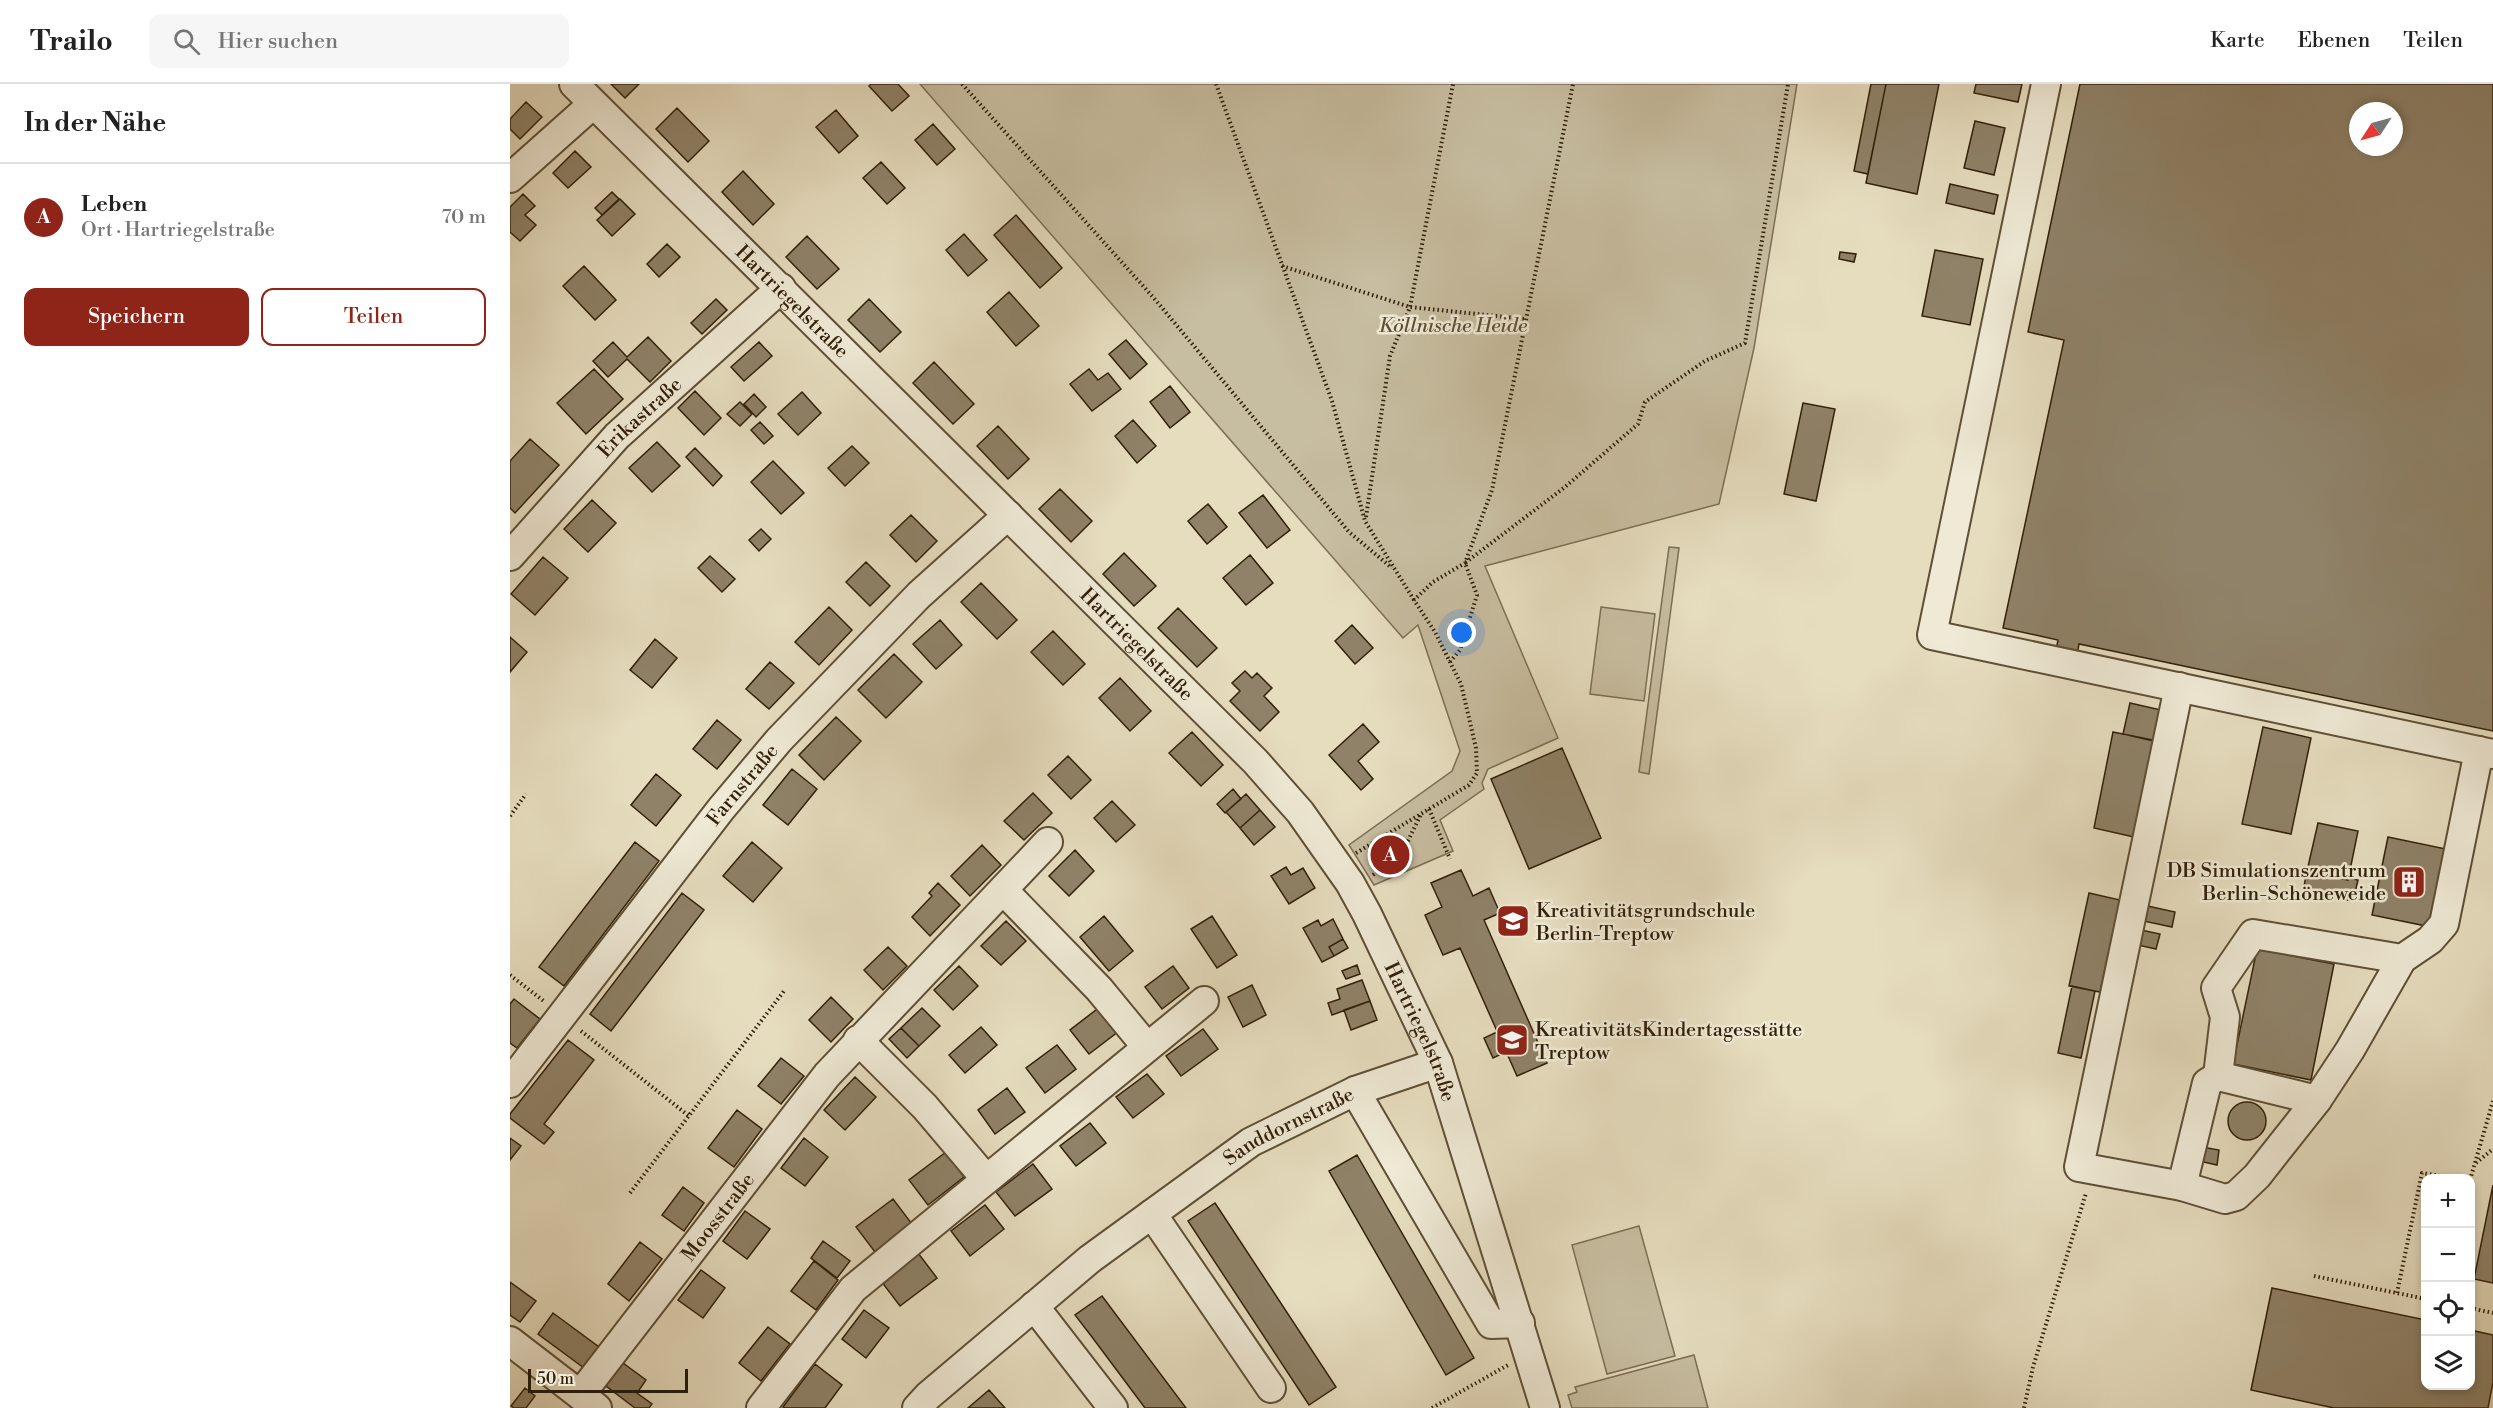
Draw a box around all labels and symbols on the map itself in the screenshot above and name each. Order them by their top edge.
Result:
north arrow [2349,102,2403,156]
street label: Hartriegelstraße [729,240,854,364]
park label: Köllnische Heide [1379,314,1528,339]
street label: Erikastraße [593,372,688,463]
street label: Hartriegelstraße [1074,583,1198,707]
your location [1447,618,1476,647]
street label: Farnstraße [702,739,784,831]
pin: A [1370,832,1410,878]
place label: DB Simulationszentrum Berlin-Schöneweide [2167,859,2386,907]
building icon: DB Simulationszentrum Berlin-Schöneweide [2391,864,2427,900]
place label: Kreativitätsgrundschule Berlin-Treptow [1535,899,1755,947]
school or university icon: Kreativitätsgrundschule Berlin-Treptow [1495,903,1531,939]
street label: Hartriegelstraße [1378,958,1460,1105]
place label: KreativitätsKindertagesstätte Treptow [1535,1018,1802,1066]
school or university icon: KreativitätsKindertagesstätte Treptow [1494,1022,1530,1058]
street label: Sanddornstraße [1219,1082,1358,1172]
street label: Moosstraße [677,1169,761,1267]
scale bar [528,1366,688,1394]

